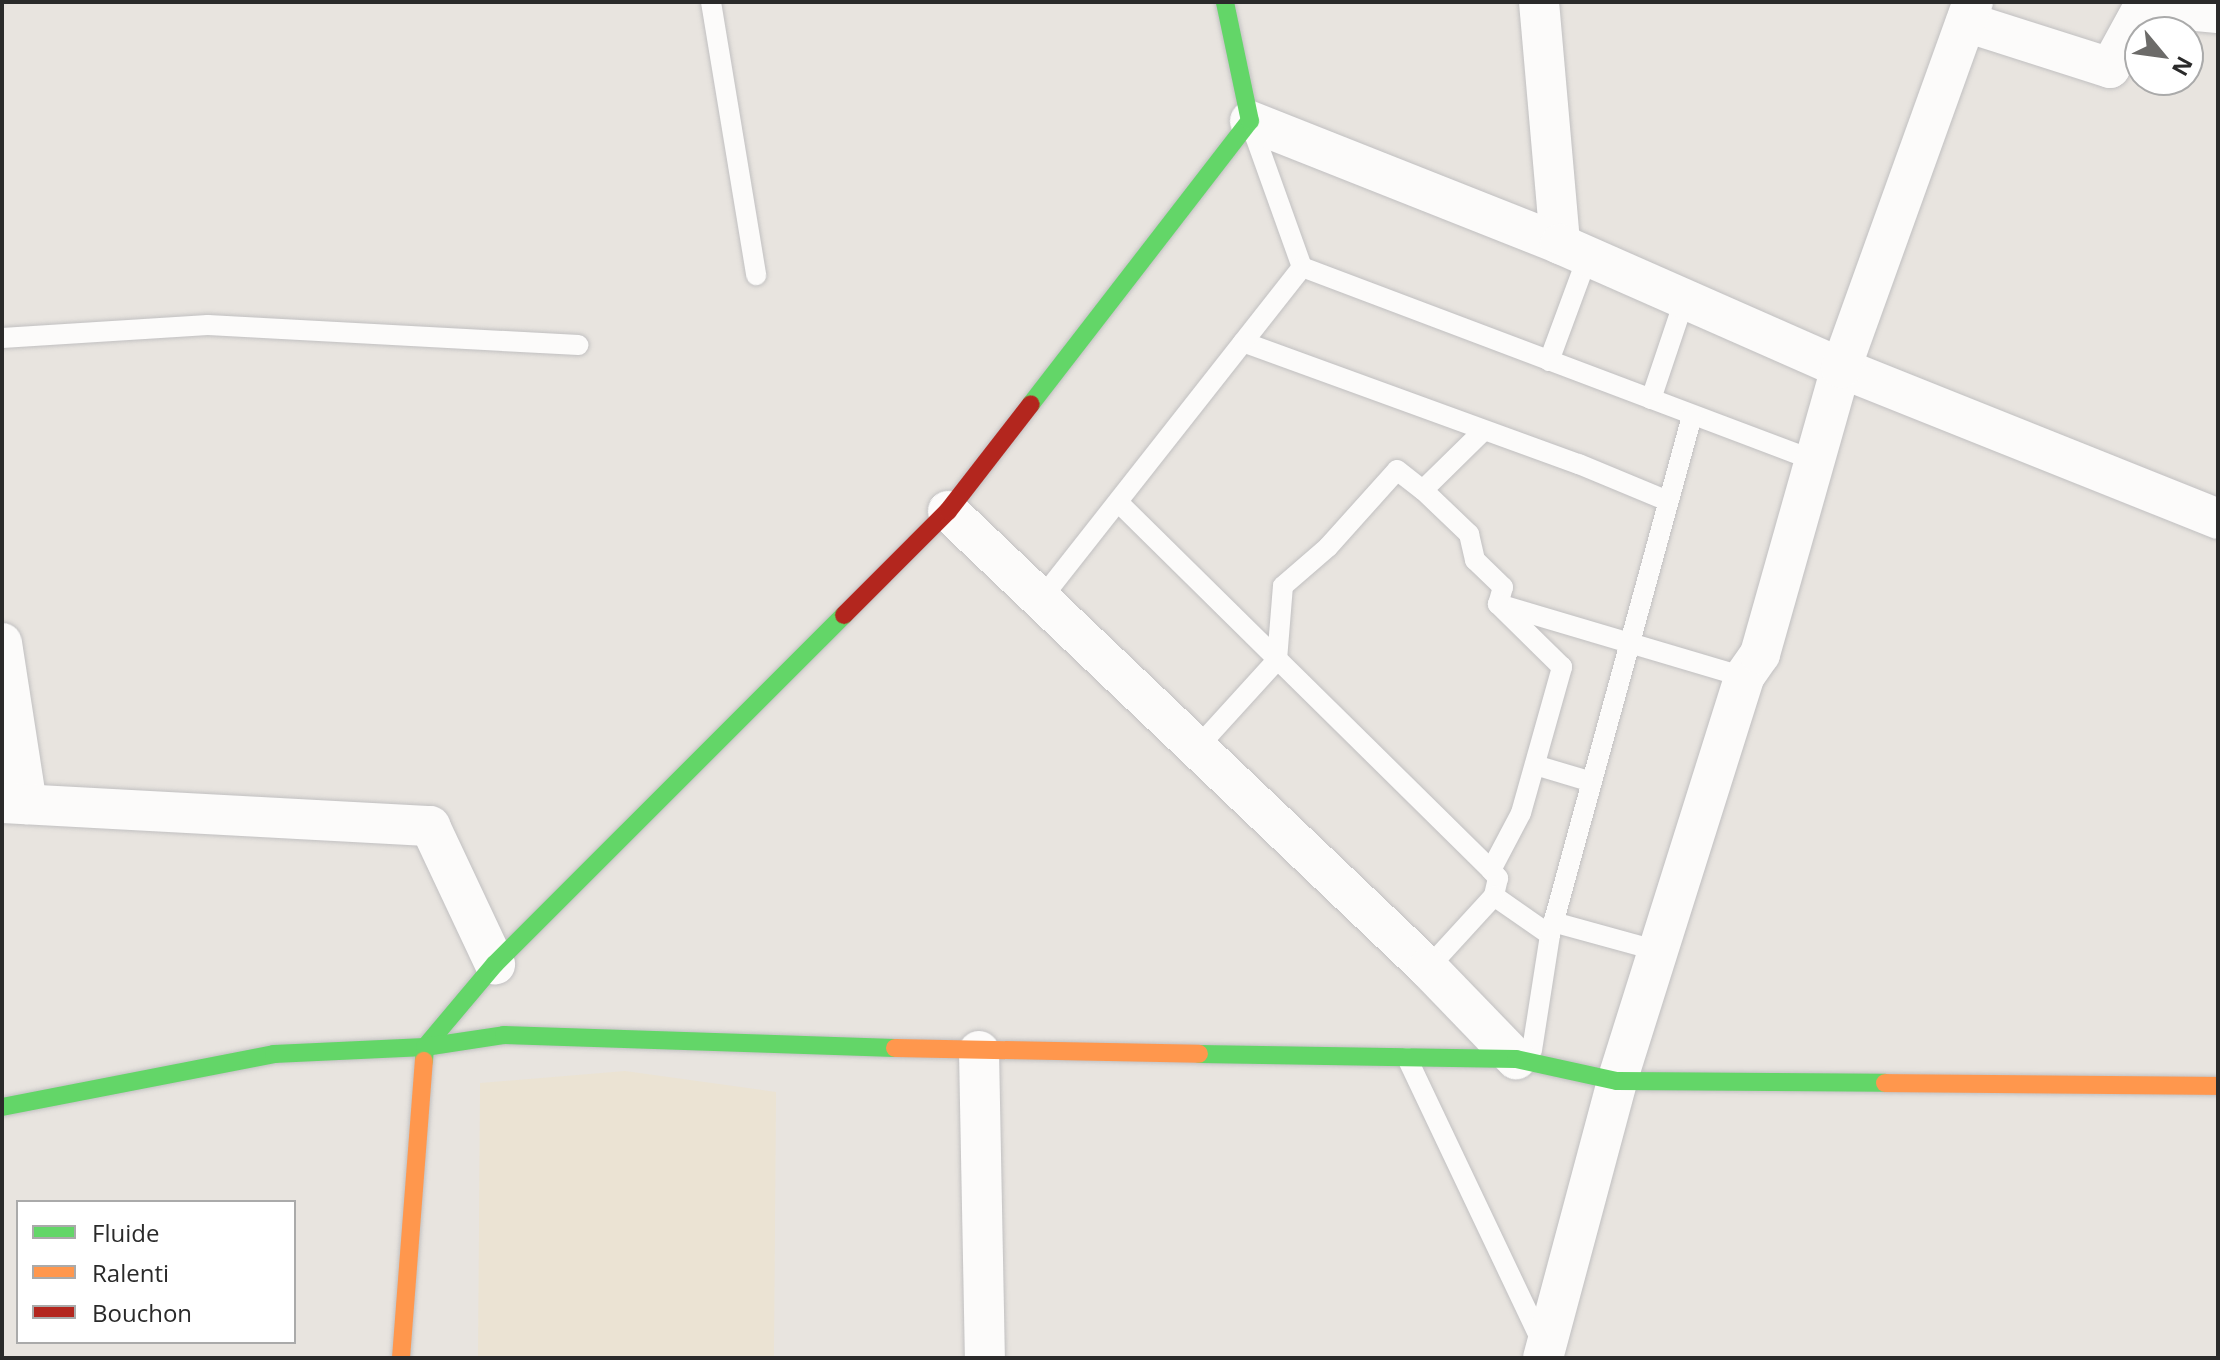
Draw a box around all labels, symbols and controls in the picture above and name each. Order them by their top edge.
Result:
north arrow [2124,16,2204,96]
text: N [2166,52,2201,82]
legend [16,1200,296,1344]
text: Fluide [92,1216,159,1249]
text: Ralenti [92,1256,169,1289]
text: Bouchon [92,1296,192,1329]

